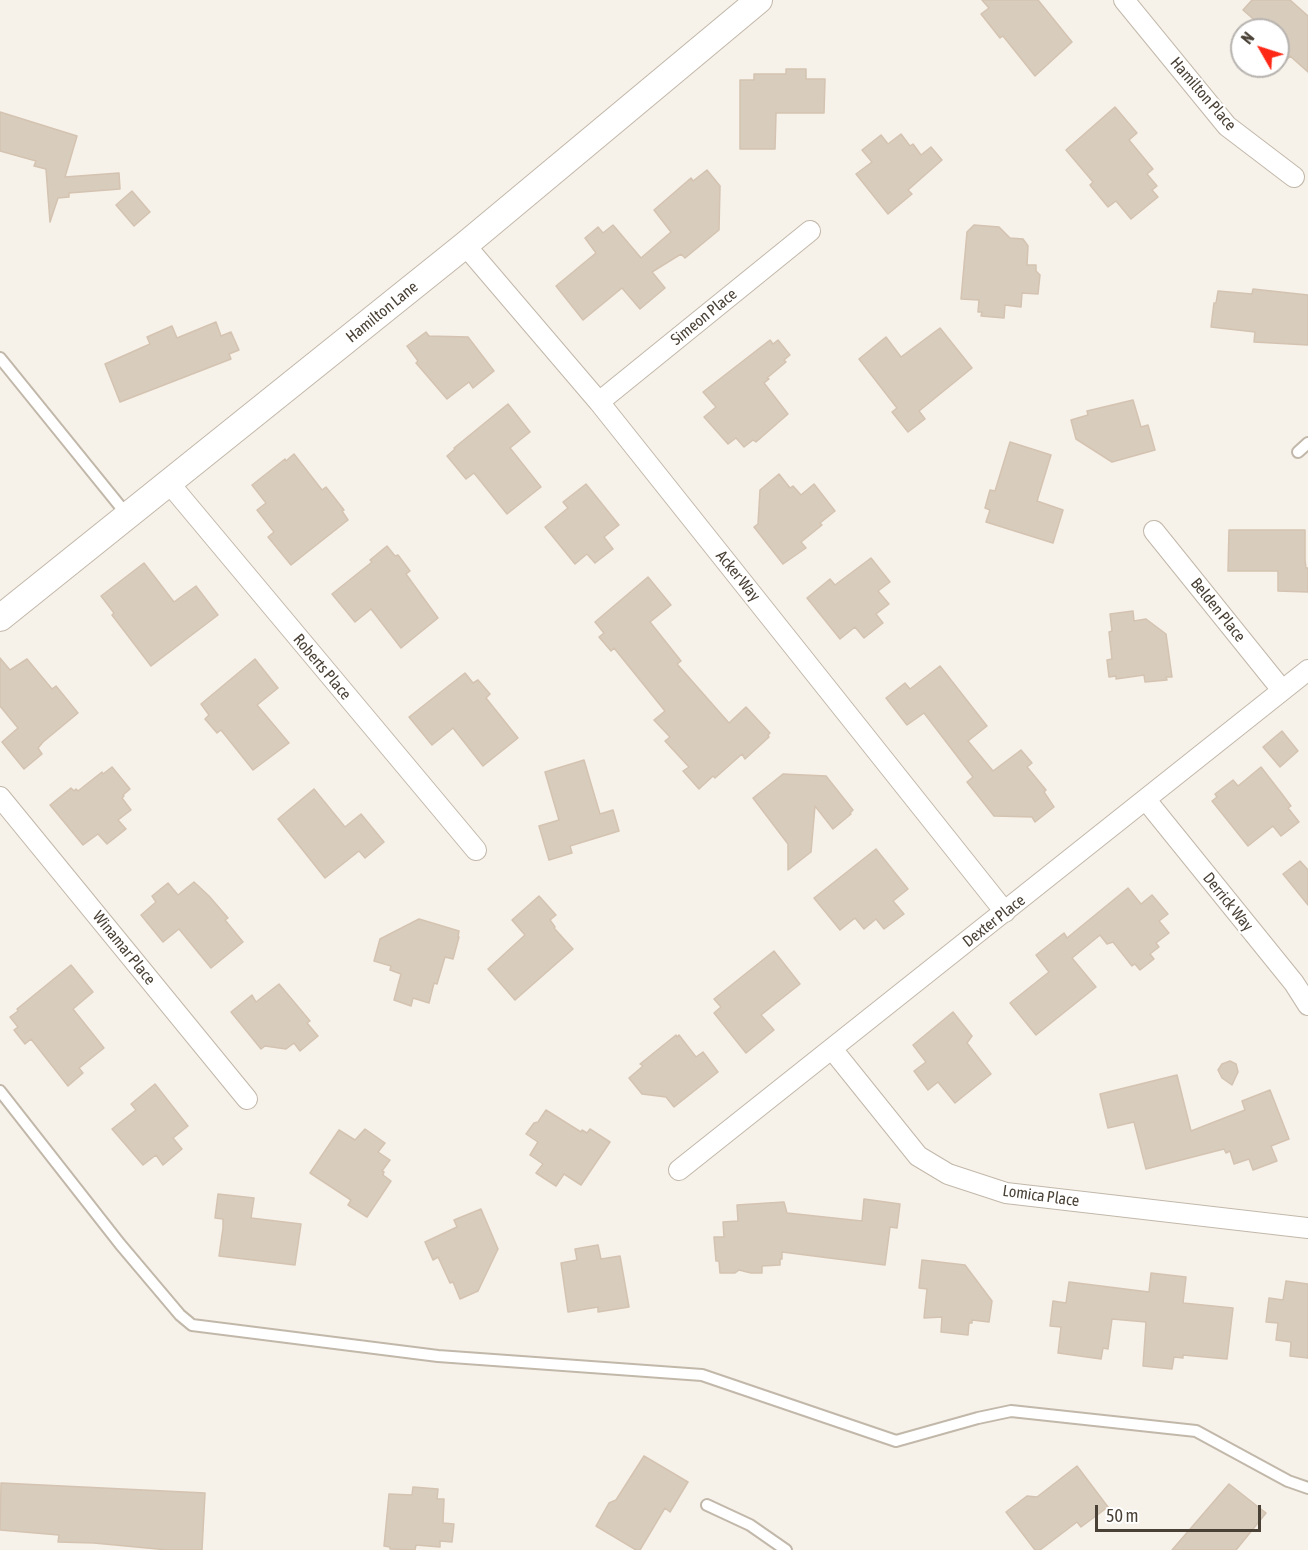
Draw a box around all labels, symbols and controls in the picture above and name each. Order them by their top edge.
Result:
north arrow [1230,18,1290,78]
text: N [1238,29,1258,47]
street label: Hamilton Place [1166,53,1240,135]
street label: Hamilton Lane [342,277,422,347]
street label: Simeon Place [667,285,741,349]
street label: Acker Way [712,547,764,605]
street label: Belden Place [1186,574,1250,646]
street label: Roberts Place [289,630,355,704]
street label: Derrick Way [1199,869,1257,935]
street label: Dexter Place [959,891,1029,951]
street label: Winamar Place [89,907,159,989]
street label: Lomica Place [1001,1181,1081,1211]
scale bar [1098,1493,1264,1531]
text: 50 m [1106,1505,1138,1526]

